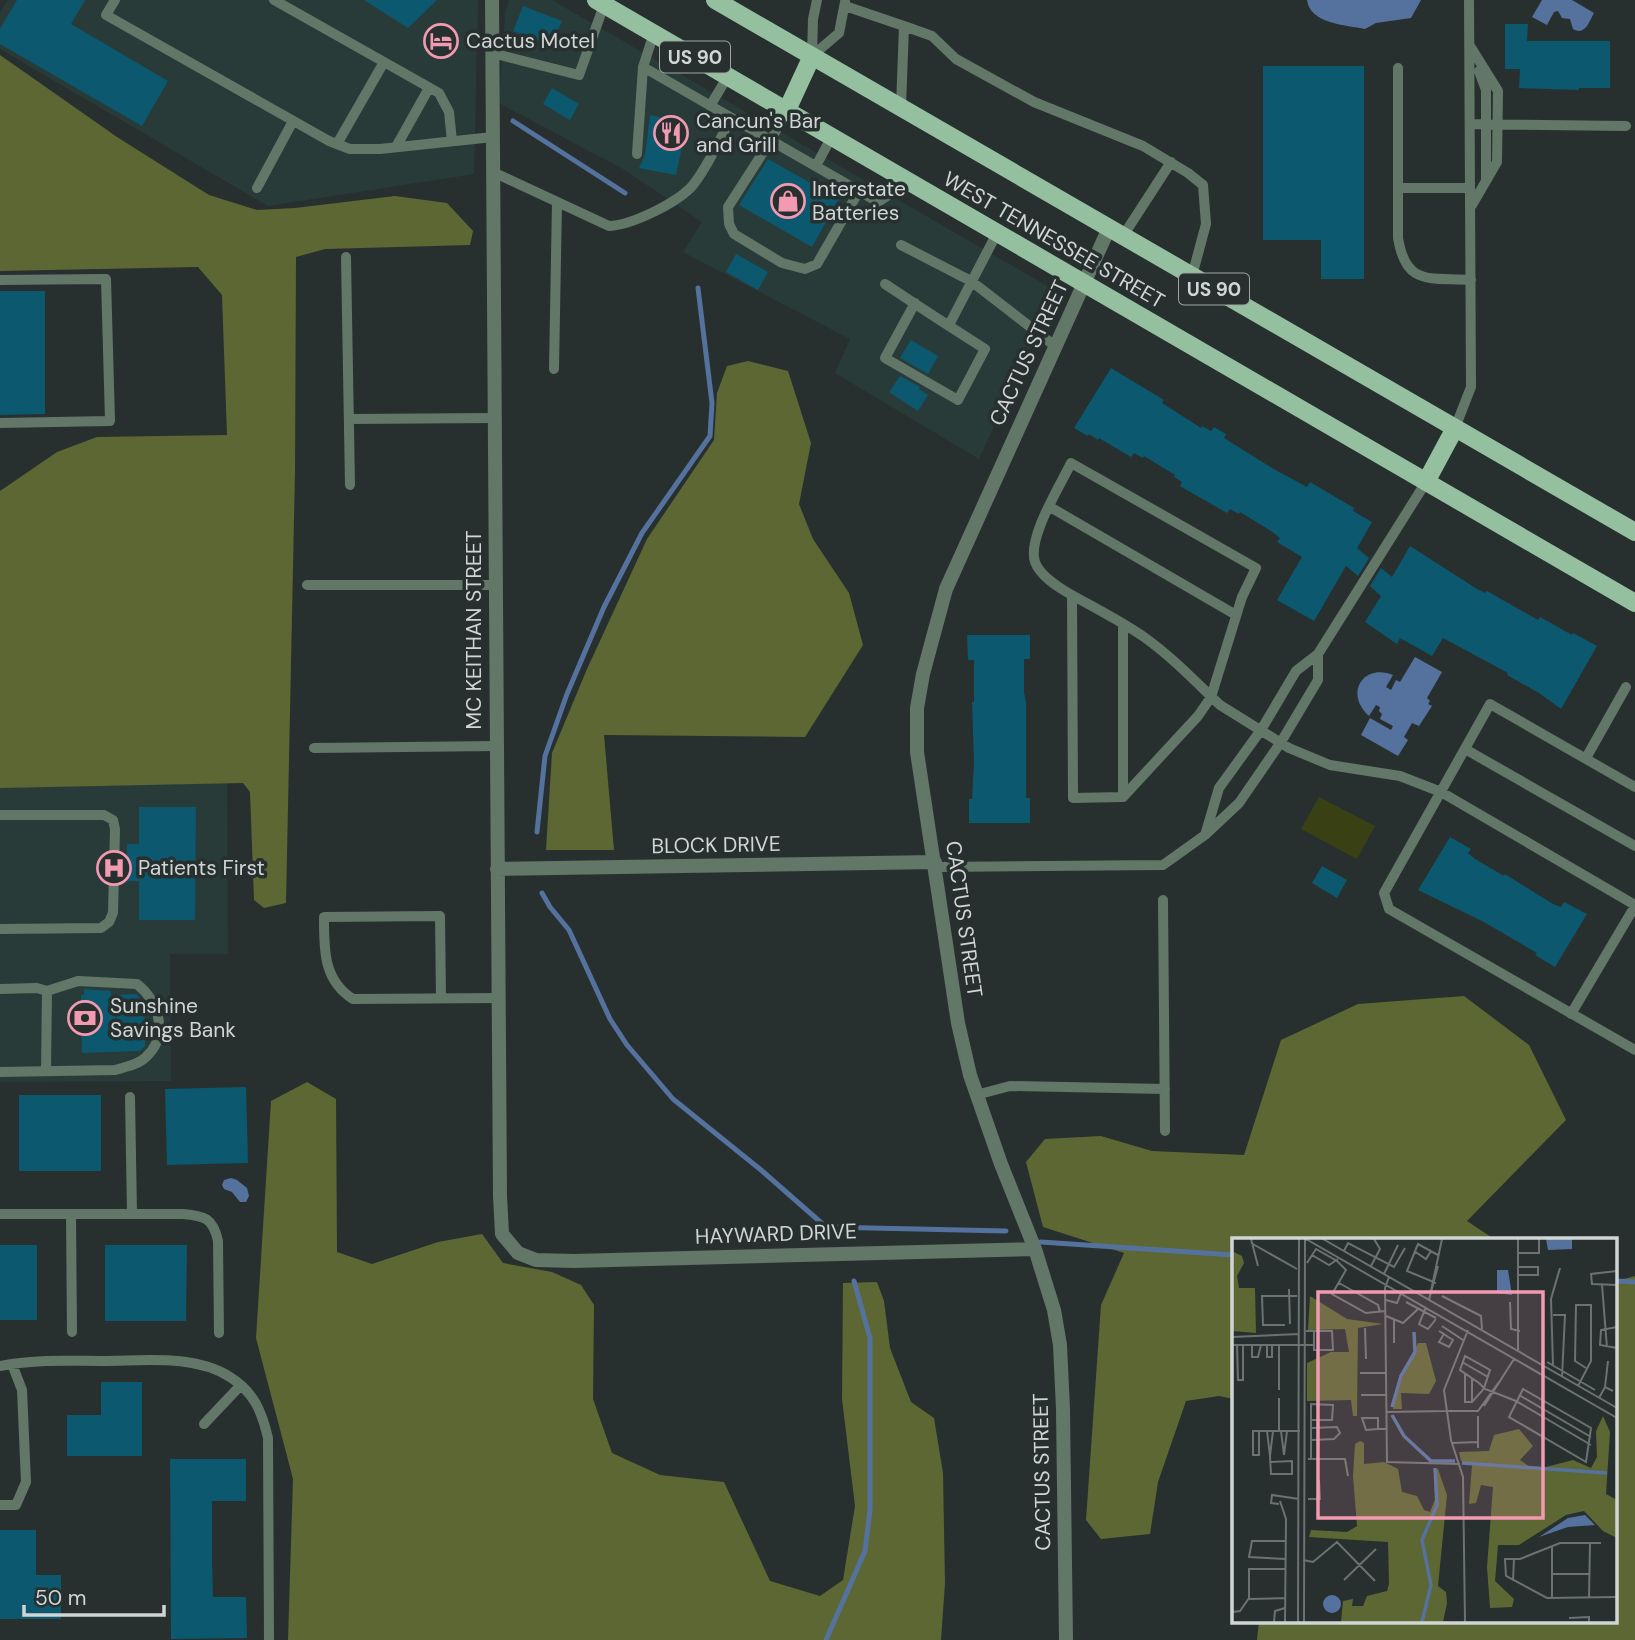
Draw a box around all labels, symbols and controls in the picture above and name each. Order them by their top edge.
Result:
hotel icon: Cactus Motel [422,22,460,60]
place label: Cactus Motel [466,27,595,55]
road number: US 90 [660,41,730,72]
place label: Cancun's Bar and Grill [696,107,821,159]
restaurant icon: Cancun's Bar and Grill [652,114,690,152]
street label: WEST TENNESSEE STREET [938,165,1170,315]
place label: Interstate Batteries [812,175,906,227]
shop icon: Interstate Batteries [769,182,807,220]
road number: US 90 [1179,274,1249,304]
street label: CACTUS STREET [983,276,1075,430]
street label: MC KEITHAN STREET [460,530,488,730]
street label: BLOCK DRIVE [651,830,781,860]
street label: CACTUS STREET [939,839,989,999]
hospital icon: Patients First [95,849,133,887]
place label: Patients First [138,854,265,882]
place label: Sunshine Savings Bank [110,992,236,1044]
bank icon: Sunshine Savings Bank [66,999,104,1037]
street label: HAYWARD DRIVE [695,1217,857,1251]
inset map [1232,1238,1618,1622]
street label: CACTUS STREET [1027,1393,1057,1551]
scale bar [24,1574,164,1618]
text: 50 m [35,1584,86,1612]

